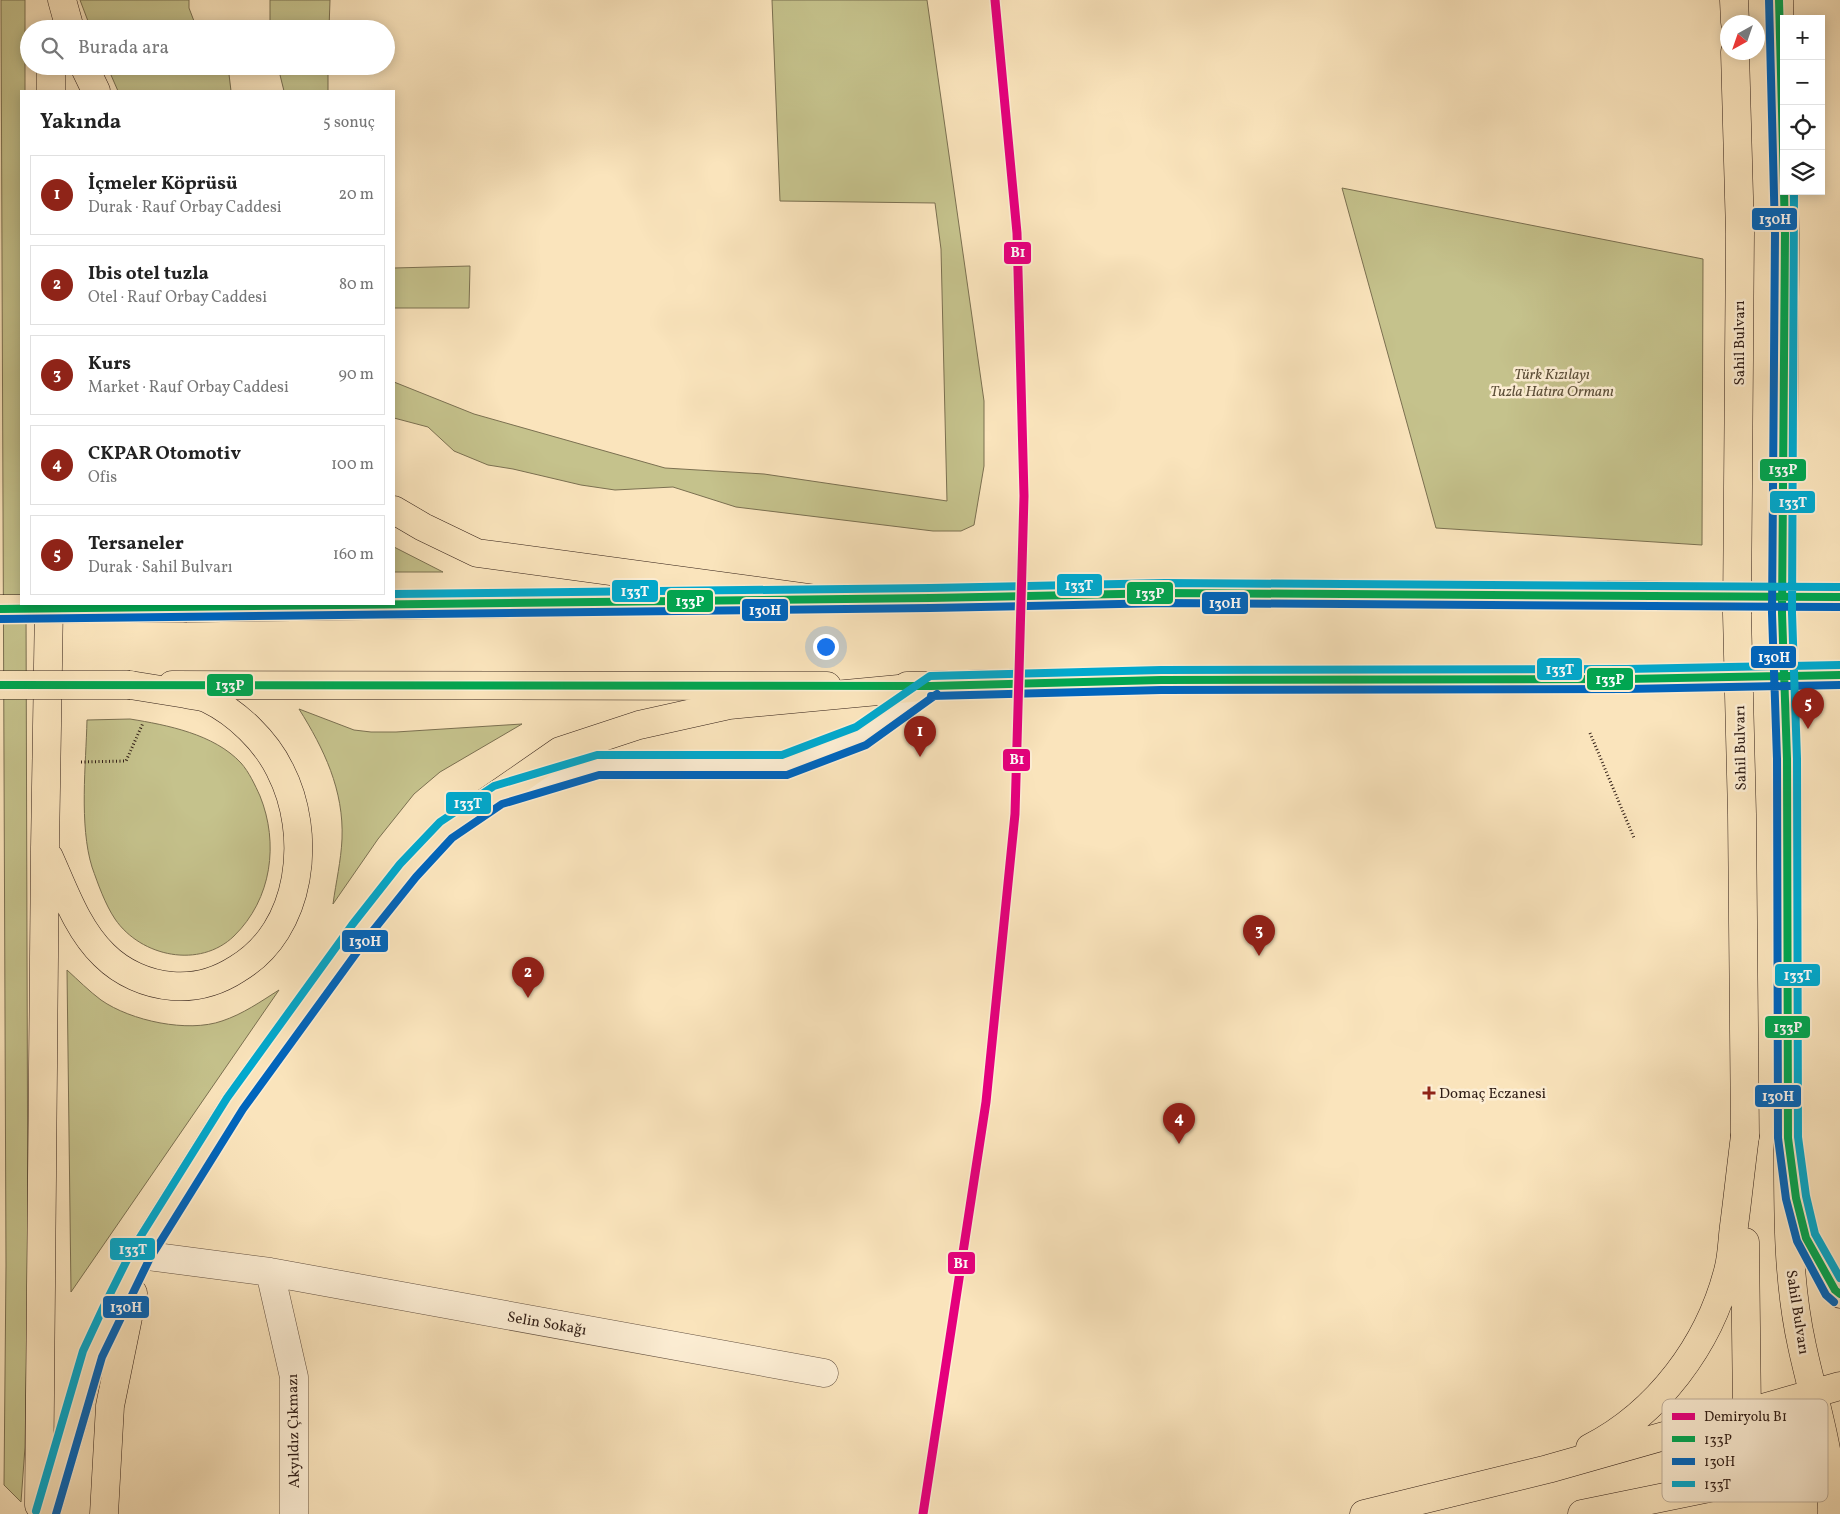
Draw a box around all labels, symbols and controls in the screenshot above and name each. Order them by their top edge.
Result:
north arrow [1720,15,1765,60]
map controls [1780,15,1825,195]
button: + [1780,15,1825,60]
search box [20,20,395,75]
icon: search [38,34,66,62]
text: Burada ara [78,35,169,61]
button: − [1780,60,1825,105]
button: locate [1780,105,1825,150]
text: Yakında [40,108,121,137]
text: 5 sonuç [323,112,375,134]
button: layers [1780,150,1825,195]
text: İçmeler Köprüsü [88,171,238,197]
text: 1 [54,184,60,206]
text: 20 m [339,184,374,206]
text: Durak · Rauf Orbay Caddesi [88,197,282,219]
line badge: 130H [1751,207,1798,231]
text: 130H [1759,211,1791,230]
line badge: B1 [1003,241,1032,265]
text: B1 [1010,244,1026,263]
text: Ibis otel tuzla [88,261,209,287]
text: 2 [53,274,61,296]
text: 80 m [339,274,374,296]
text: Otel · Rauf Orbay Caddesi [88,287,267,309]
street label: Sahil Bulvarı [1730,300,1751,386]
text: Kurs [88,351,131,377]
text: 3 [53,364,61,386]
text: 90 m [338,364,374,386]
park label: Türk Kızılayı Tuzla Hatıra Ormanı [1490,365,1614,403]
text: Market · Rauf Orbay Caddesi [88,377,289,399]
text: CKPAR Otomotiv [88,441,241,467]
text: 4 [52,454,62,476]
text: 100 m [331,454,374,476]
line badge: 133P [1759,458,1807,482]
text: 133P [1769,461,1797,480]
text: Ofis [88,467,117,489]
line badge: 133T [1769,490,1816,514]
text: 133T [1779,494,1807,513]
text: Tersaneler [88,531,184,557]
text: 5 [53,544,61,566]
text: 160 m [333,544,374,566]
text: Durak · Sahil Bulvarı [88,557,232,579]
line badge: 133T [1056,573,1103,597]
text: 133T [1065,577,1093,596]
line badge: 133T [611,579,659,603]
line badge: 133P [1126,581,1174,605]
text: 133T [621,583,649,602]
text: 133P [1136,585,1164,604]
line badge: 133P [666,589,714,613]
line badge: 130H [1201,591,1249,615]
text: 133P [676,593,704,612]
text: 130H [1209,595,1241,614]
line badge: 130H [741,598,789,622]
text: 130H [749,602,781,621]
your location [813,634,839,660]
line badge: 130H [1750,645,1797,669]
text: 130H [1758,649,1790,668]
line badge: 133T [1536,657,1583,681]
text: 133T [1546,661,1574,680]
line badge: 133P [1586,667,1634,691]
text: 133P [1596,671,1624,690]
line badge: 133P [206,673,254,697]
text: 133P [216,677,244,696]
pin: 5 [1792,688,1824,729]
street label: Sahil Bulvarı [1730,705,1753,791]
pin: 1 [904,716,936,757]
line badge: B1 [1002,748,1031,772]
text: B1 [1009,751,1025,770]
line badge: 133T [445,791,492,815]
text: 133T [454,795,482,814]
pin: 3 [1243,915,1275,956]
line badge: 130H [341,929,389,953]
text: 130H [349,933,381,952]
pin: 2 [512,957,544,998]
line badge: 133T [1774,963,1821,987]
text: 133T [1784,967,1812,986]
line badge: 133P [1764,1015,1811,1039]
text: 133P [1774,1019,1802,1038]
place label: Domaç Eczanesi [1439,1084,1546,1105]
line badge: 130H [1754,1084,1802,1108]
marker: Domaç Eczanesi [1423,1087,1435,1099]
text: 130H [1762,1088,1794,1107]
pin: 4 [1163,1103,1195,1144]
line badge: 133T [109,1237,156,1261]
text: 133T [119,1241,147,1260]
line badge: B1 [947,1251,976,1275]
text: B1 [953,1255,969,1274]
street label: Sahil Bulvarı [1779,1269,1814,1356]
line badge: 130H [102,1295,150,1319]
text: 130H [110,1299,142,1318]
street label: Selin Sokağı [505,1307,588,1342]
street label: Akyıldız Çıkmazı [283,1373,306,1488]
legend [1662,1399,1828,1502]
text: Demiryolu B1 [1704,1408,1787,1427]
text: 133P [1704,1431,1732,1450]
text: 130H [1704,1453,1735,1472]
text: 133T [1704,1476,1731,1495]

